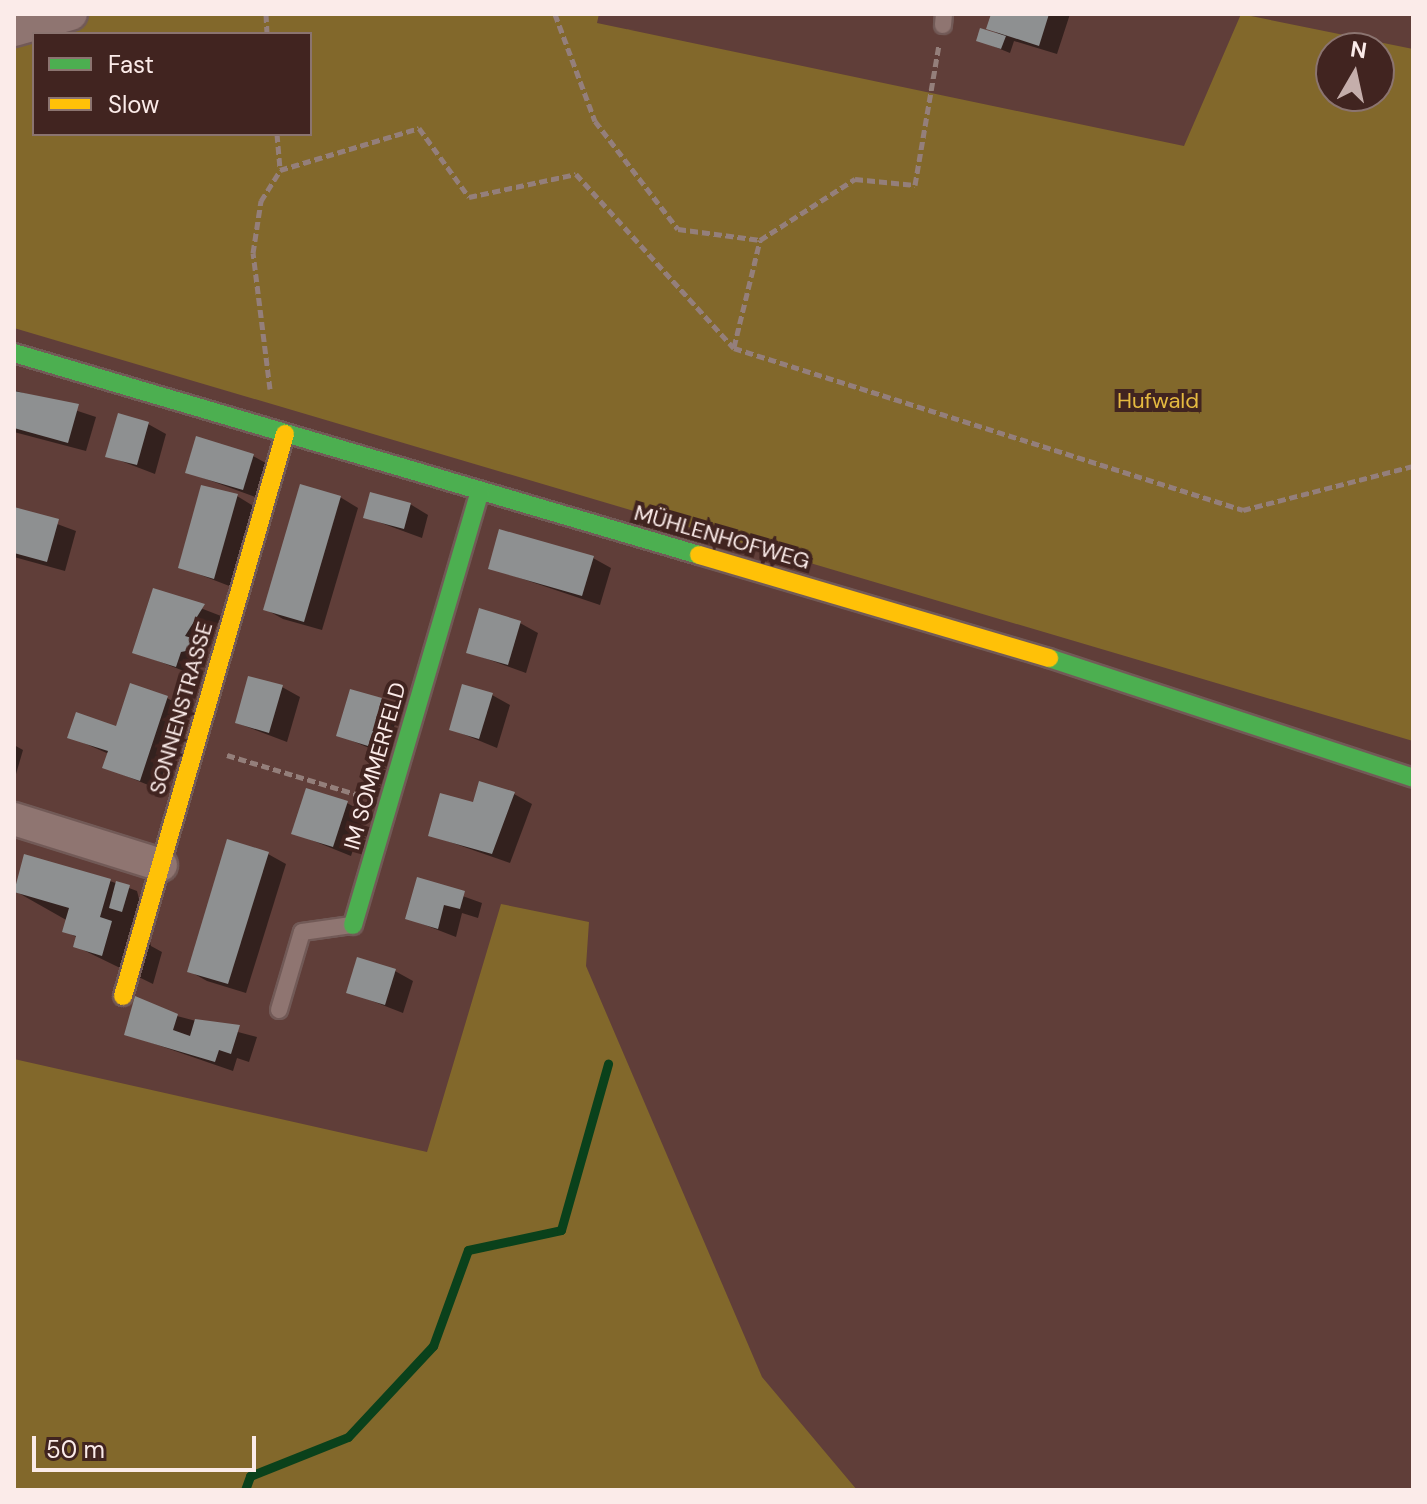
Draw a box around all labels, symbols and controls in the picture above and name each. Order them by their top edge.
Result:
legend [32,32,312,136]
north arrow [1315,32,1395,112]
text: N [1348,34,1369,65]
text: Fast [108,49,154,80]
text: Slow [108,89,159,120]
park label: Hufwald [1117,388,1199,414]
street label: MÜHLENHOFWEG [631,499,813,575]
street label: SONNENSTRASSE [144,619,218,797]
street label: IM SOMMERFELD [339,679,411,853]
scale bar [36,1420,260,1470]
text: 50 m [46,1434,105,1465]

